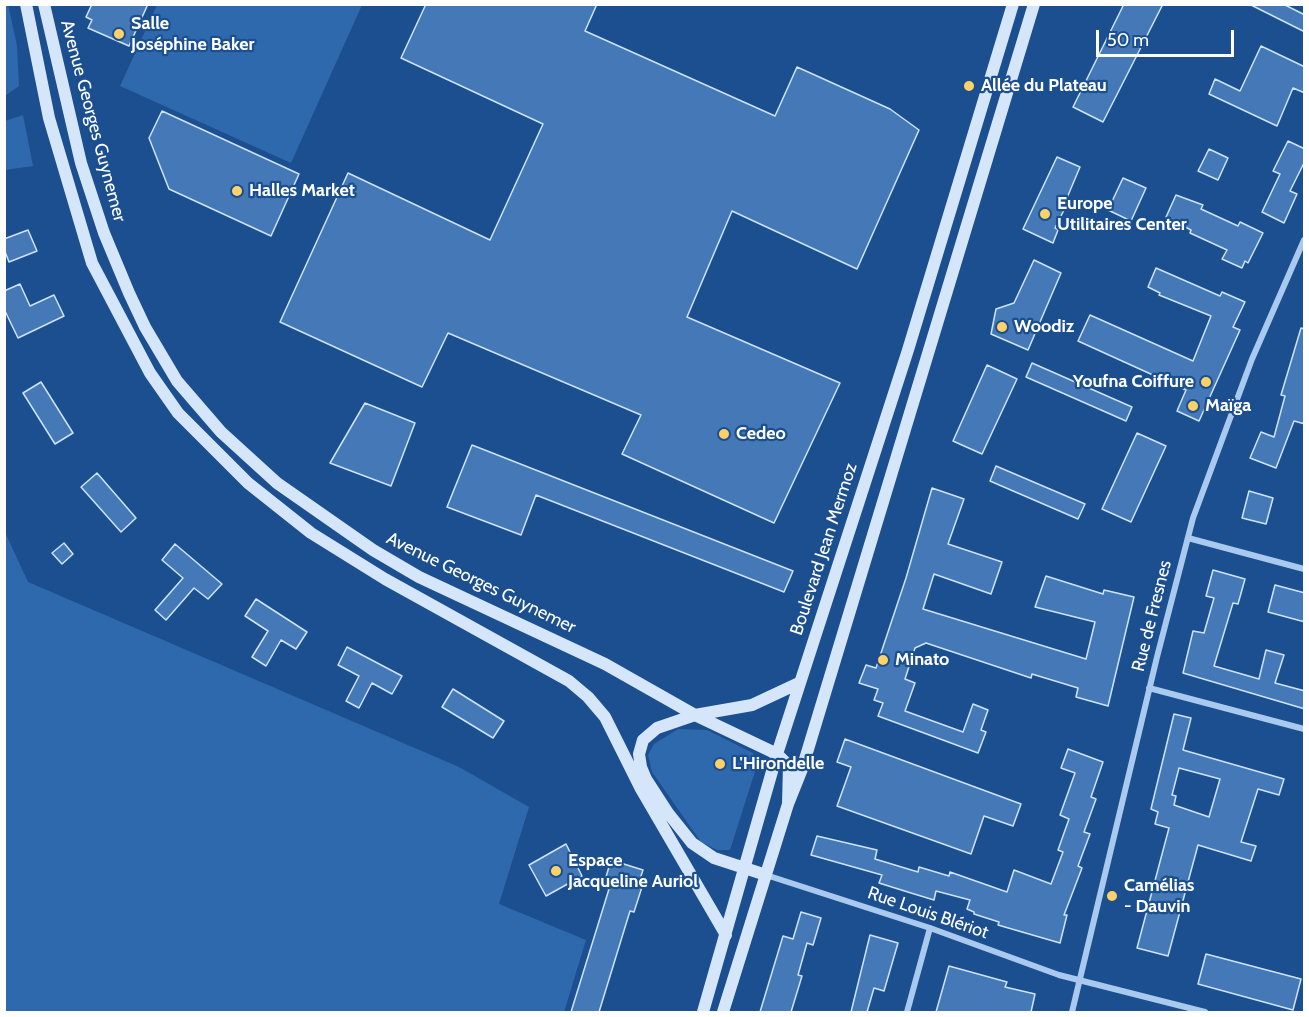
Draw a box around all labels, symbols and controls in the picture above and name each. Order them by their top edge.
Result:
place label: Salle Joséphine Baker [131,13,255,56]
street label: Avenue Georges Guynemer [56,18,130,224]
scale bar [1099,18,1237,56]
marker: Salle Joséphine Baker [112,27,126,41]
text: 50 m [1107,29,1149,51]
place label: Allée du Plateau [981,75,1107,97]
marker: Allée du Plateau [962,79,976,93]
place label: Halles Market [249,180,355,202]
marker: Halles Market [230,184,244,198]
place label: Europe Utilitaires Center [1057,193,1187,236]
marker: Europe Utilitaires Center [1038,207,1052,221]
place label: Woodiz [1014,316,1074,338]
marker: Woodiz [995,320,1009,334]
place label: Youfna Coiffure [1073,371,1194,393]
marker: Youfna Coiffure [1199,375,1213,389]
place label: Maïga [1205,395,1251,417]
marker: Maïga [1186,399,1200,413]
place label: Cedeo [736,423,786,445]
marker: Cedeo [717,427,731,441]
street label: Boulevard Jean Mermoz [786,460,862,638]
street label: Avenue Georges Guynemer [383,528,579,638]
street label: Rue de Fresnes [1128,558,1176,674]
place label: Minato [895,649,949,671]
marker: Minato [876,653,890,667]
place label: L'Hirondelle [732,753,824,775]
marker: L'Hirondelle [713,757,727,771]
place label: Espace Jacqueline Auriol [568,850,698,892]
marker: Espace Jacqueline Auriol [549,864,563,878]
place label: Camélias - Dauvin [1124,875,1194,918]
street label: Rue Louis Blériot [865,882,991,944]
marker: Camélias - Dauvin [1105,889,1119,903]

